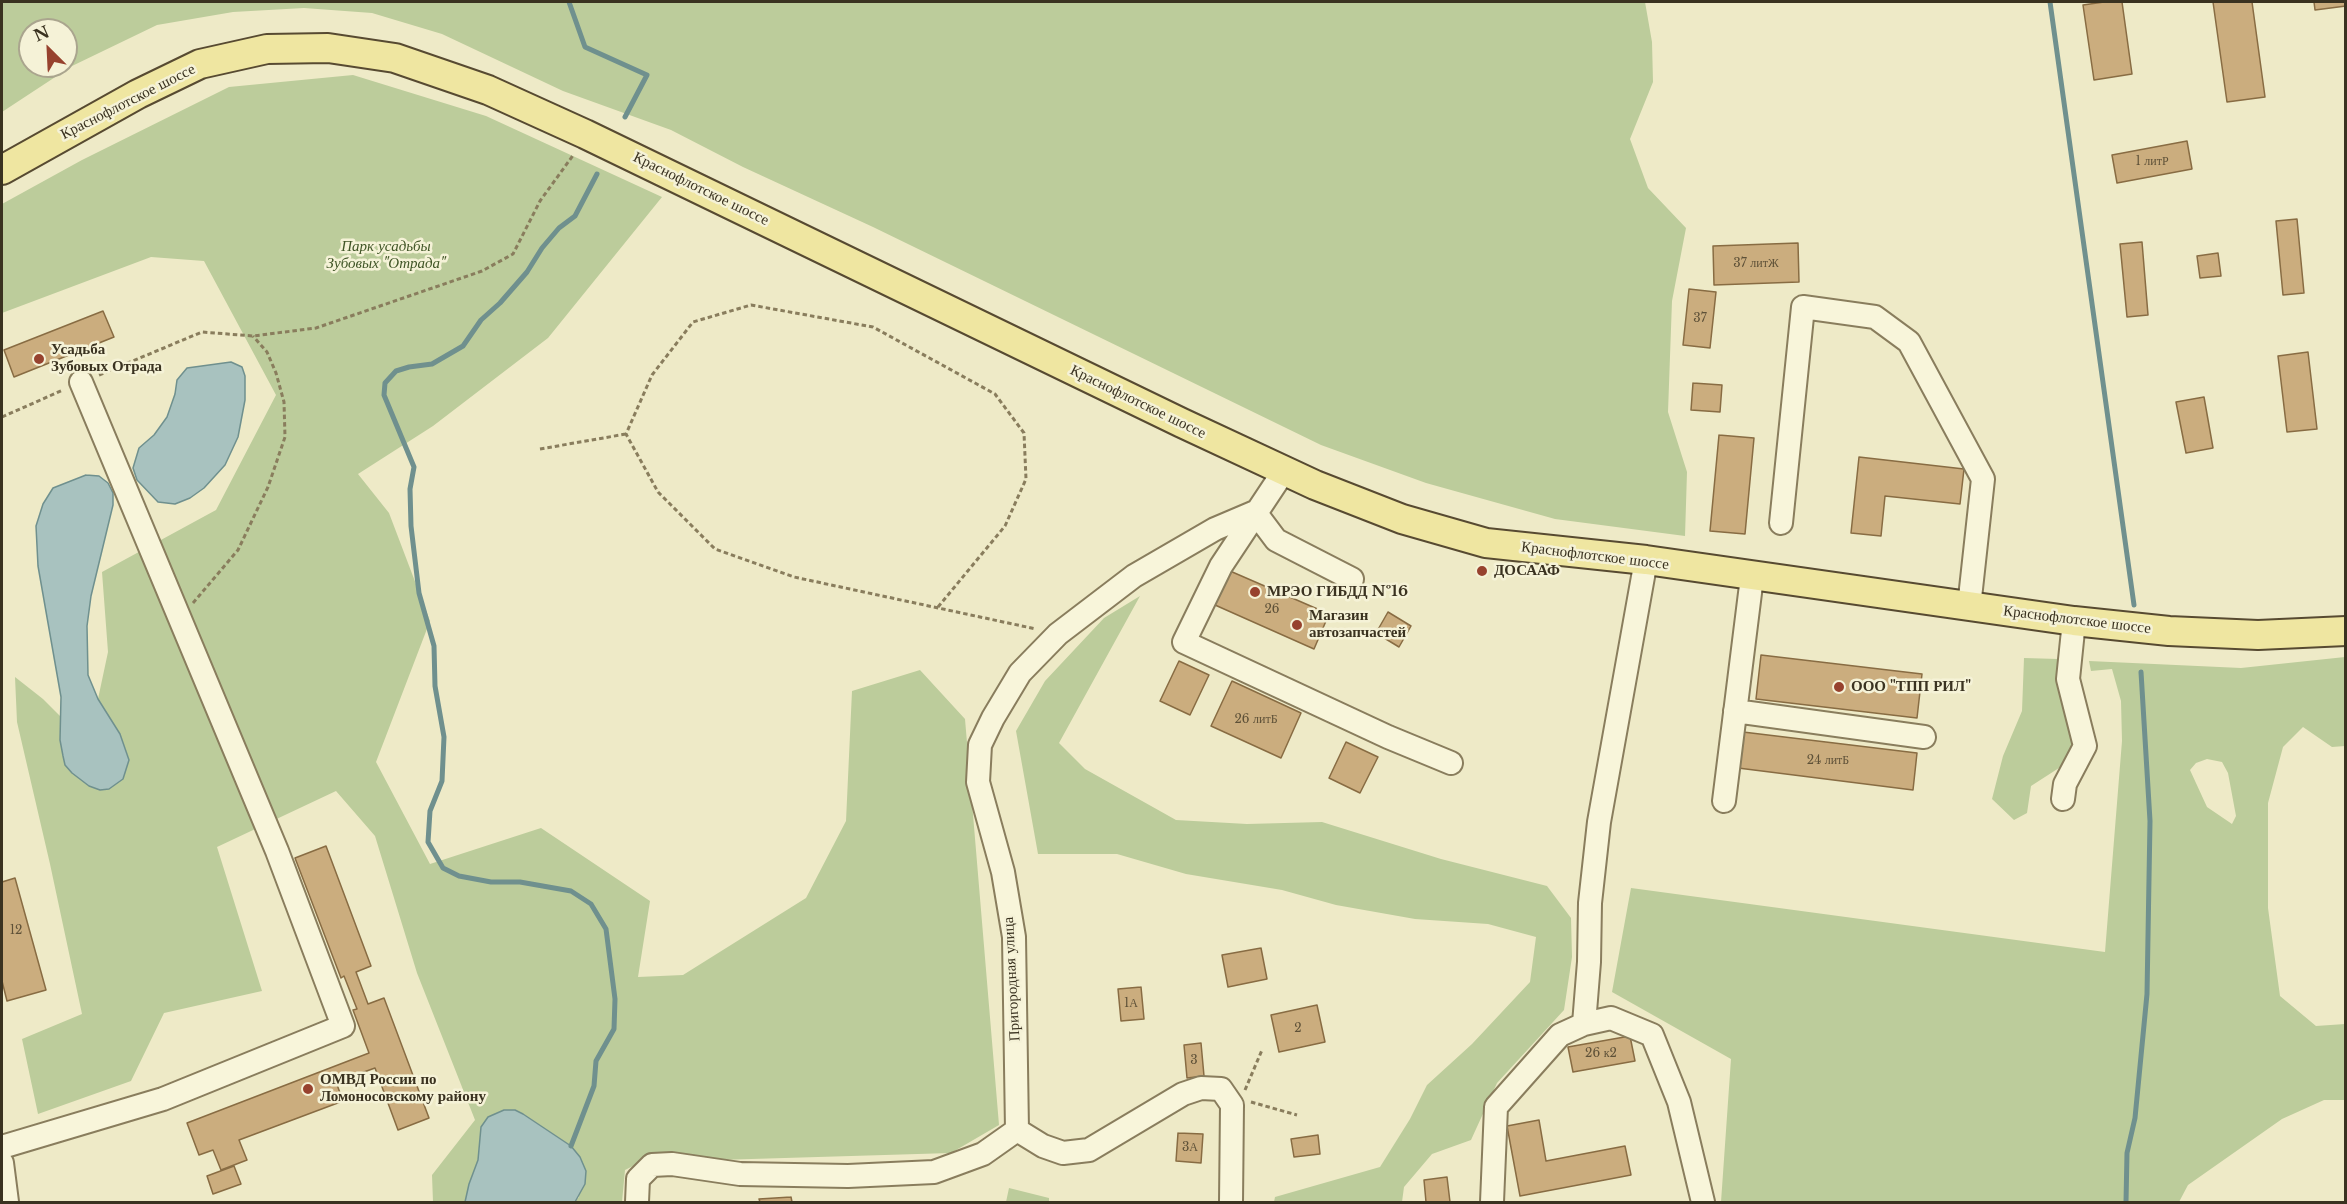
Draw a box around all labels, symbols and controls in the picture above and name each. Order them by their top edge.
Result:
north arrow [18,18,78,78]
text: N [31,21,52,46]
street label: Краснофлотское шоссе [58,60,198,144]
street label: Краснофлотское шоссе [630,148,772,230]
house number: 1 литР [2135,155,2169,169]
park label: Парк усадьбы Зубовых "Отрада" [327,238,445,273]
house number: 37 литЖ [1733,257,1779,271]
house number: 37 [1693,312,1707,326]
place label: Усадьба Зубовых Отрада [51,341,162,376]
marker: Усадьба Зубовых Отрада [32,352,46,366]
street label: Краснофлотское шоссе [1067,361,1209,443]
street label: Краснофлотское шоссе [1520,538,1670,574]
place label: ДОСААФ [1494,562,1560,580]
marker: ДОСААФ [1475,564,1489,578]
place label: МРЭО ГИБДД №16 [1267,583,1408,601]
marker: МРЭО ГИБДД №16 [1248,585,1262,599]
street label: Краснофлотское шоссе [2002,602,2152,638]
house number: 26 [1264,603,1280,617]
place label: Магазин автозапчастей [1309,607,1406,642]
marker: Магазин автозапчастей [1290,618,1304,632]
place label: ООО "ТПП РИЛ" [1851,678,1971,696]
marker: ООО "ТПП РИЛ" [1832,680,1846,694]
house number: 26 литБ [1234,713,1278,727]
house number: 24 литБ [1807,754,1849,768]
street label: Пригородная улица [1000,916,1024,1042]
house number: 12 [10,924,22,938]
house number: 1А [1124,997,1138,1011]
house number: 2 [1294,1022,1302,1036]
house number: 26 к2 [1585,1047,1617,1061]
house number: 3 [1190,1054,1198,1068]
place label: ОМВД России по Ломоносовскому району [320,1071,486,1106]
marker: ОМВД России по Ломоносовскому району [301,1082,315,1096]
house number: 3А [1182,1141,1198,1155]

